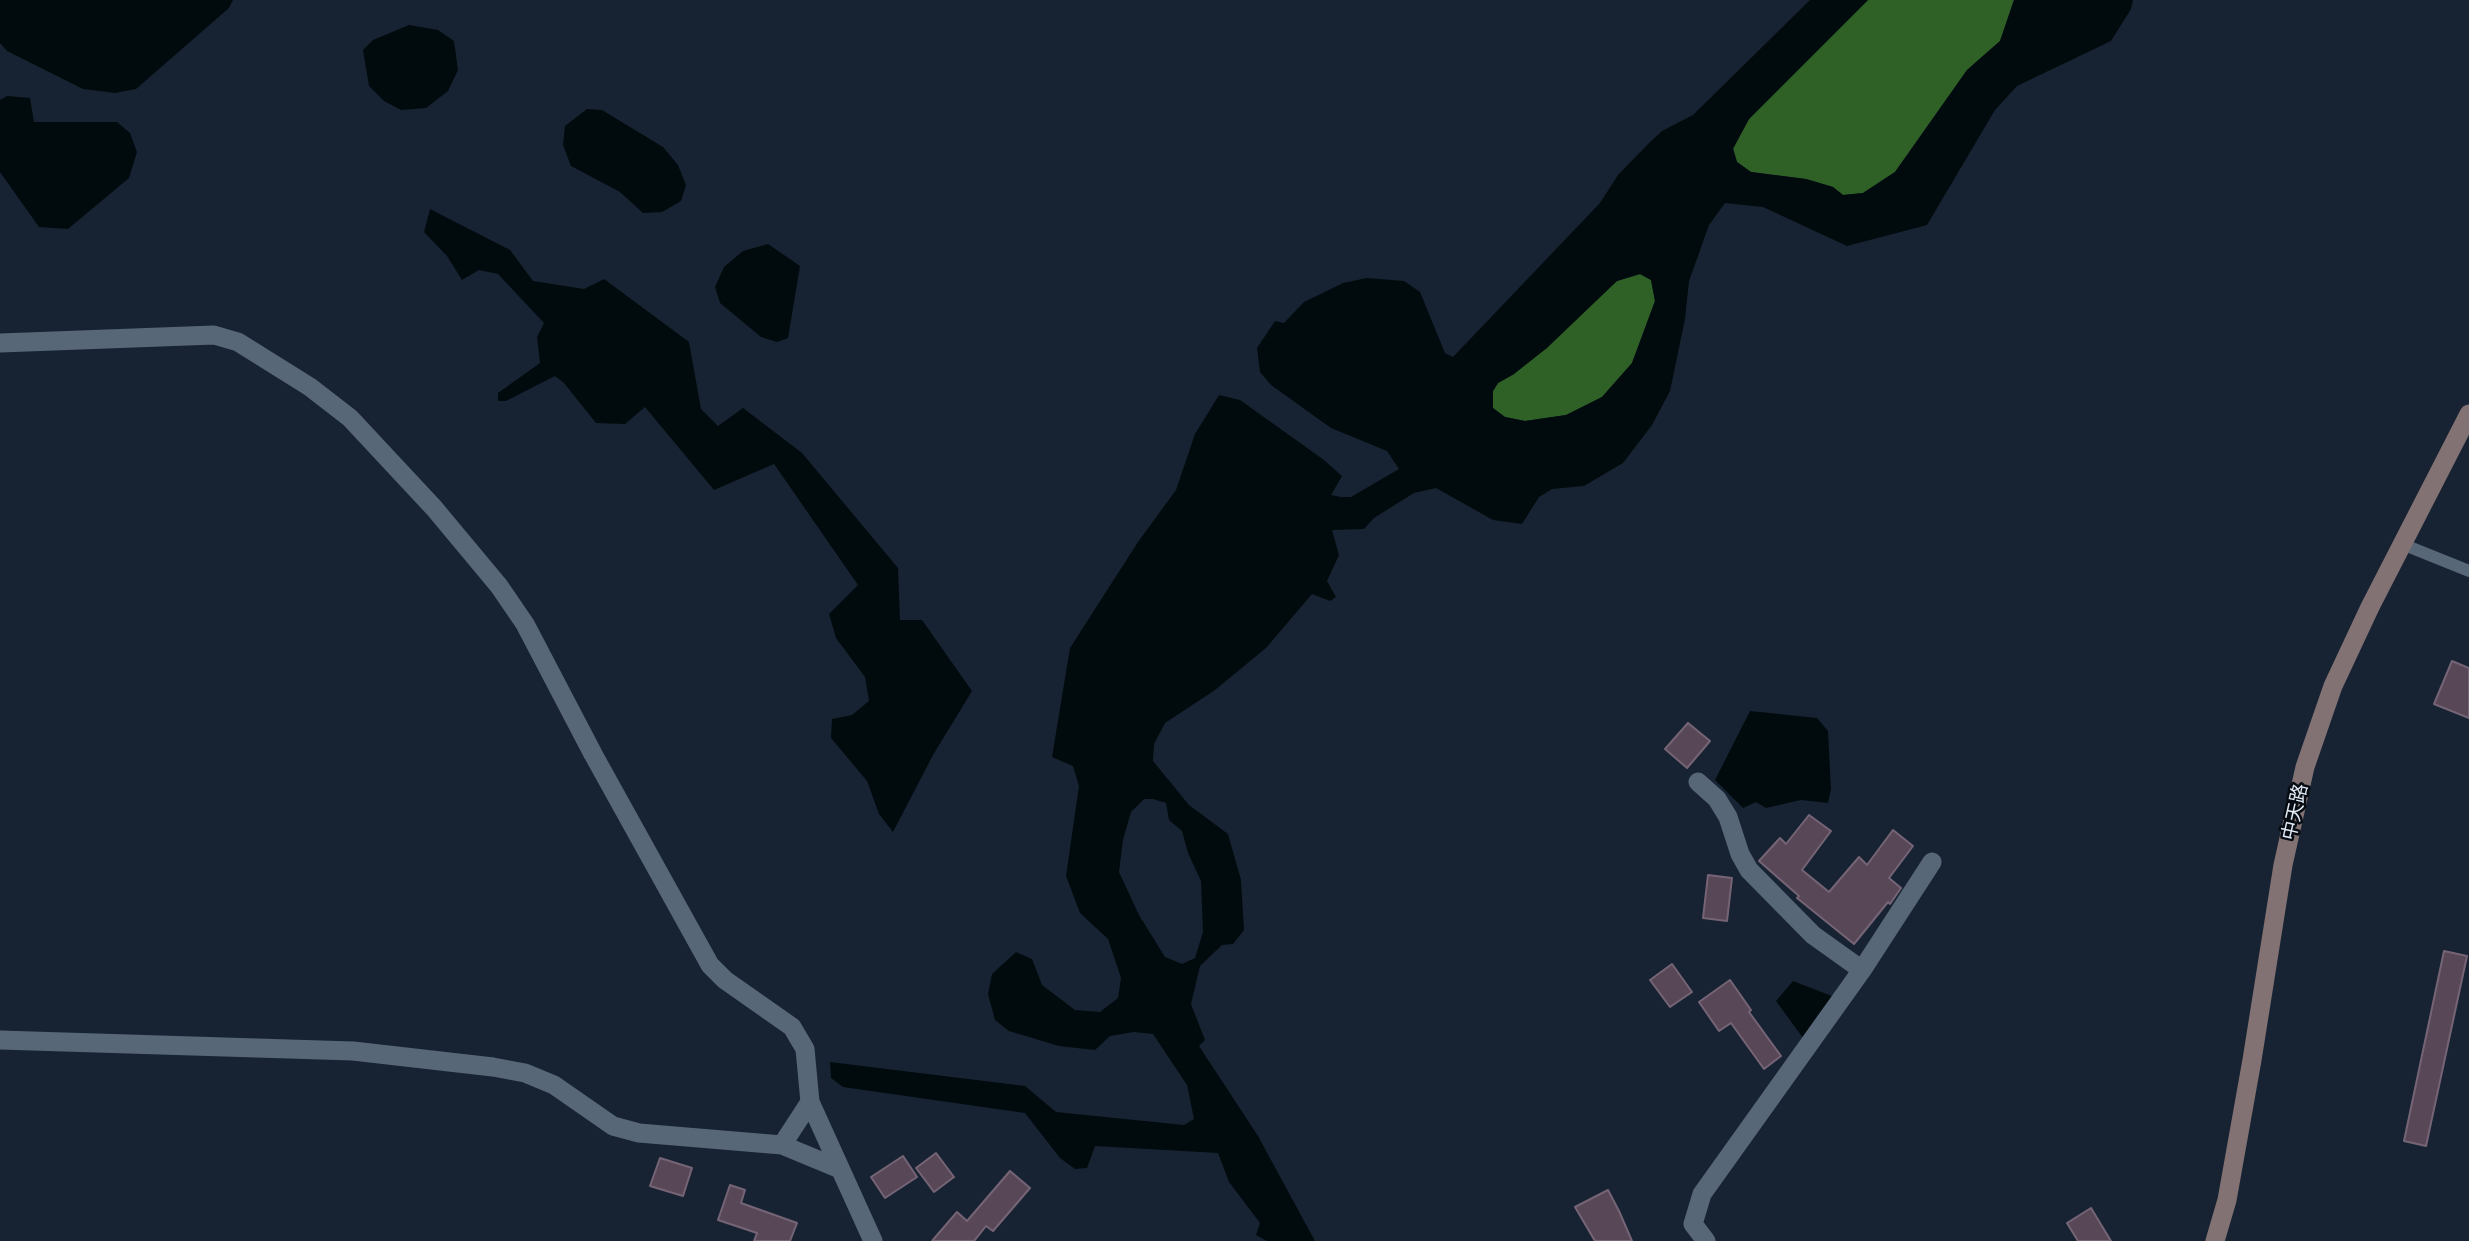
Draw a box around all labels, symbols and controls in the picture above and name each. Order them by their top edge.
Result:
street label: 中天路 [2277,782,2313,842]

